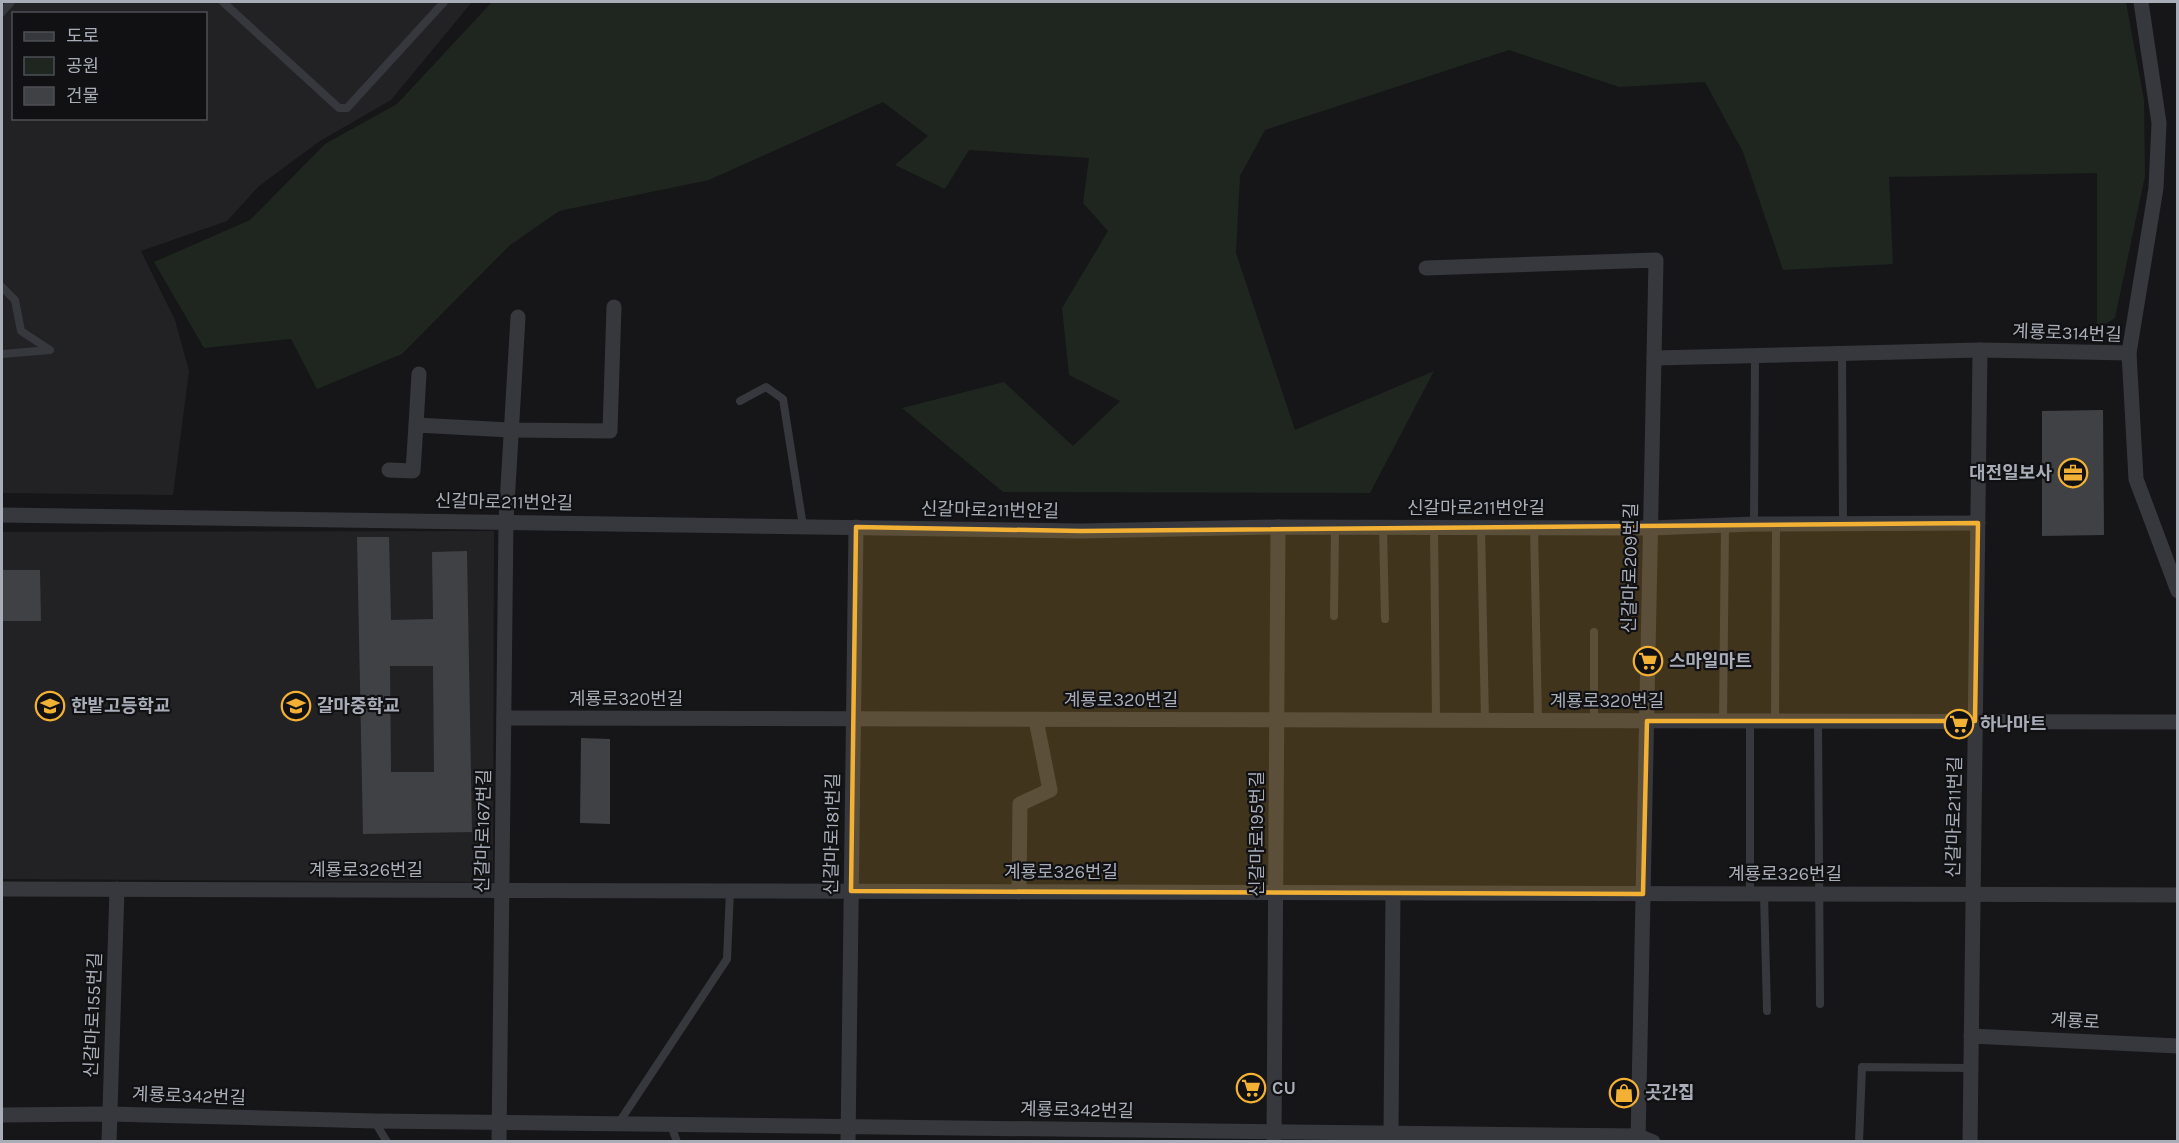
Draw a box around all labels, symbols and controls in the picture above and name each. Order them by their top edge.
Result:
legend [12,12,207,120]
text: 도로 [66,25,99,47]
text: 공원 [66,55,99,77]
text: 건물 [66,85,99,107]
street label: 계룡로314번길 [2012,320,2122,346]
office icon: 대전일보사 [2057,457,2089,489]
place label: 대전일보사 [1969,462,2052,484]
street label: 신갈마로211번안길 [435,490,573,514]
street label: 신갈마로211번안길 [1407,497,1545,519]
street label: 신갈마로211번안길 [921,498,1059,522]
street label: 신갈마로209번길 [1618,502,1642,634]
supermarket icon: 스마일마트 [1632,645,1664,677]
place label: 스마일마트 [1669,650,1752,672]
street label: 계룡로320번길 [569,688,683,710]
street label: 계룡로320번길 [1064,689,1178,711]
school or university icon: 한밭고등학교 [34,690,66,722]
school or university icon: 갈마중학교 [280,690,312,722]
street label: 계룡로320번길 [1550,690,1664,712]
place label: 한밭고등학교 [71,695,170,717]
place label: 갈마중학교 [317,695,400,717]
supermarket icon: 하나마트 [1943,708,1975,740]
place label: 하나마트 [1980,713,2046,735]
street label: 신갈마로211번길 [1942,756,1966,878]
street label: 신갈마로167번길 [471,769,495,893]
street label: 신갈마로195번길 [1246,771,1268,897]
street label: 신갈마로181번길 [820,773,844,895]
street label: 계룡로326번길 [309,859,423,881]
street label: 계룡로326번길 [1004,861,1118,883]
street label: 계룡로326번길 [1728,863,1842,885]
street label: 신갈마로155번길 [80,952,106,1078]
street label: 계룡로 [2050,1009,2100,1033]
supermarket icon: CU [1235,1072,1267,1104]
place label: CU [1272,1077,1296,1099]
shop icon: 곳간집 [1608,1077,1640,1109]
place label: 곳간집 [1645,1082,1695,1104]
street label: 계룡로342번길 [132,1083,246,1109]
street label: 계룡로342번길 [1020,1098,1134,1122]

